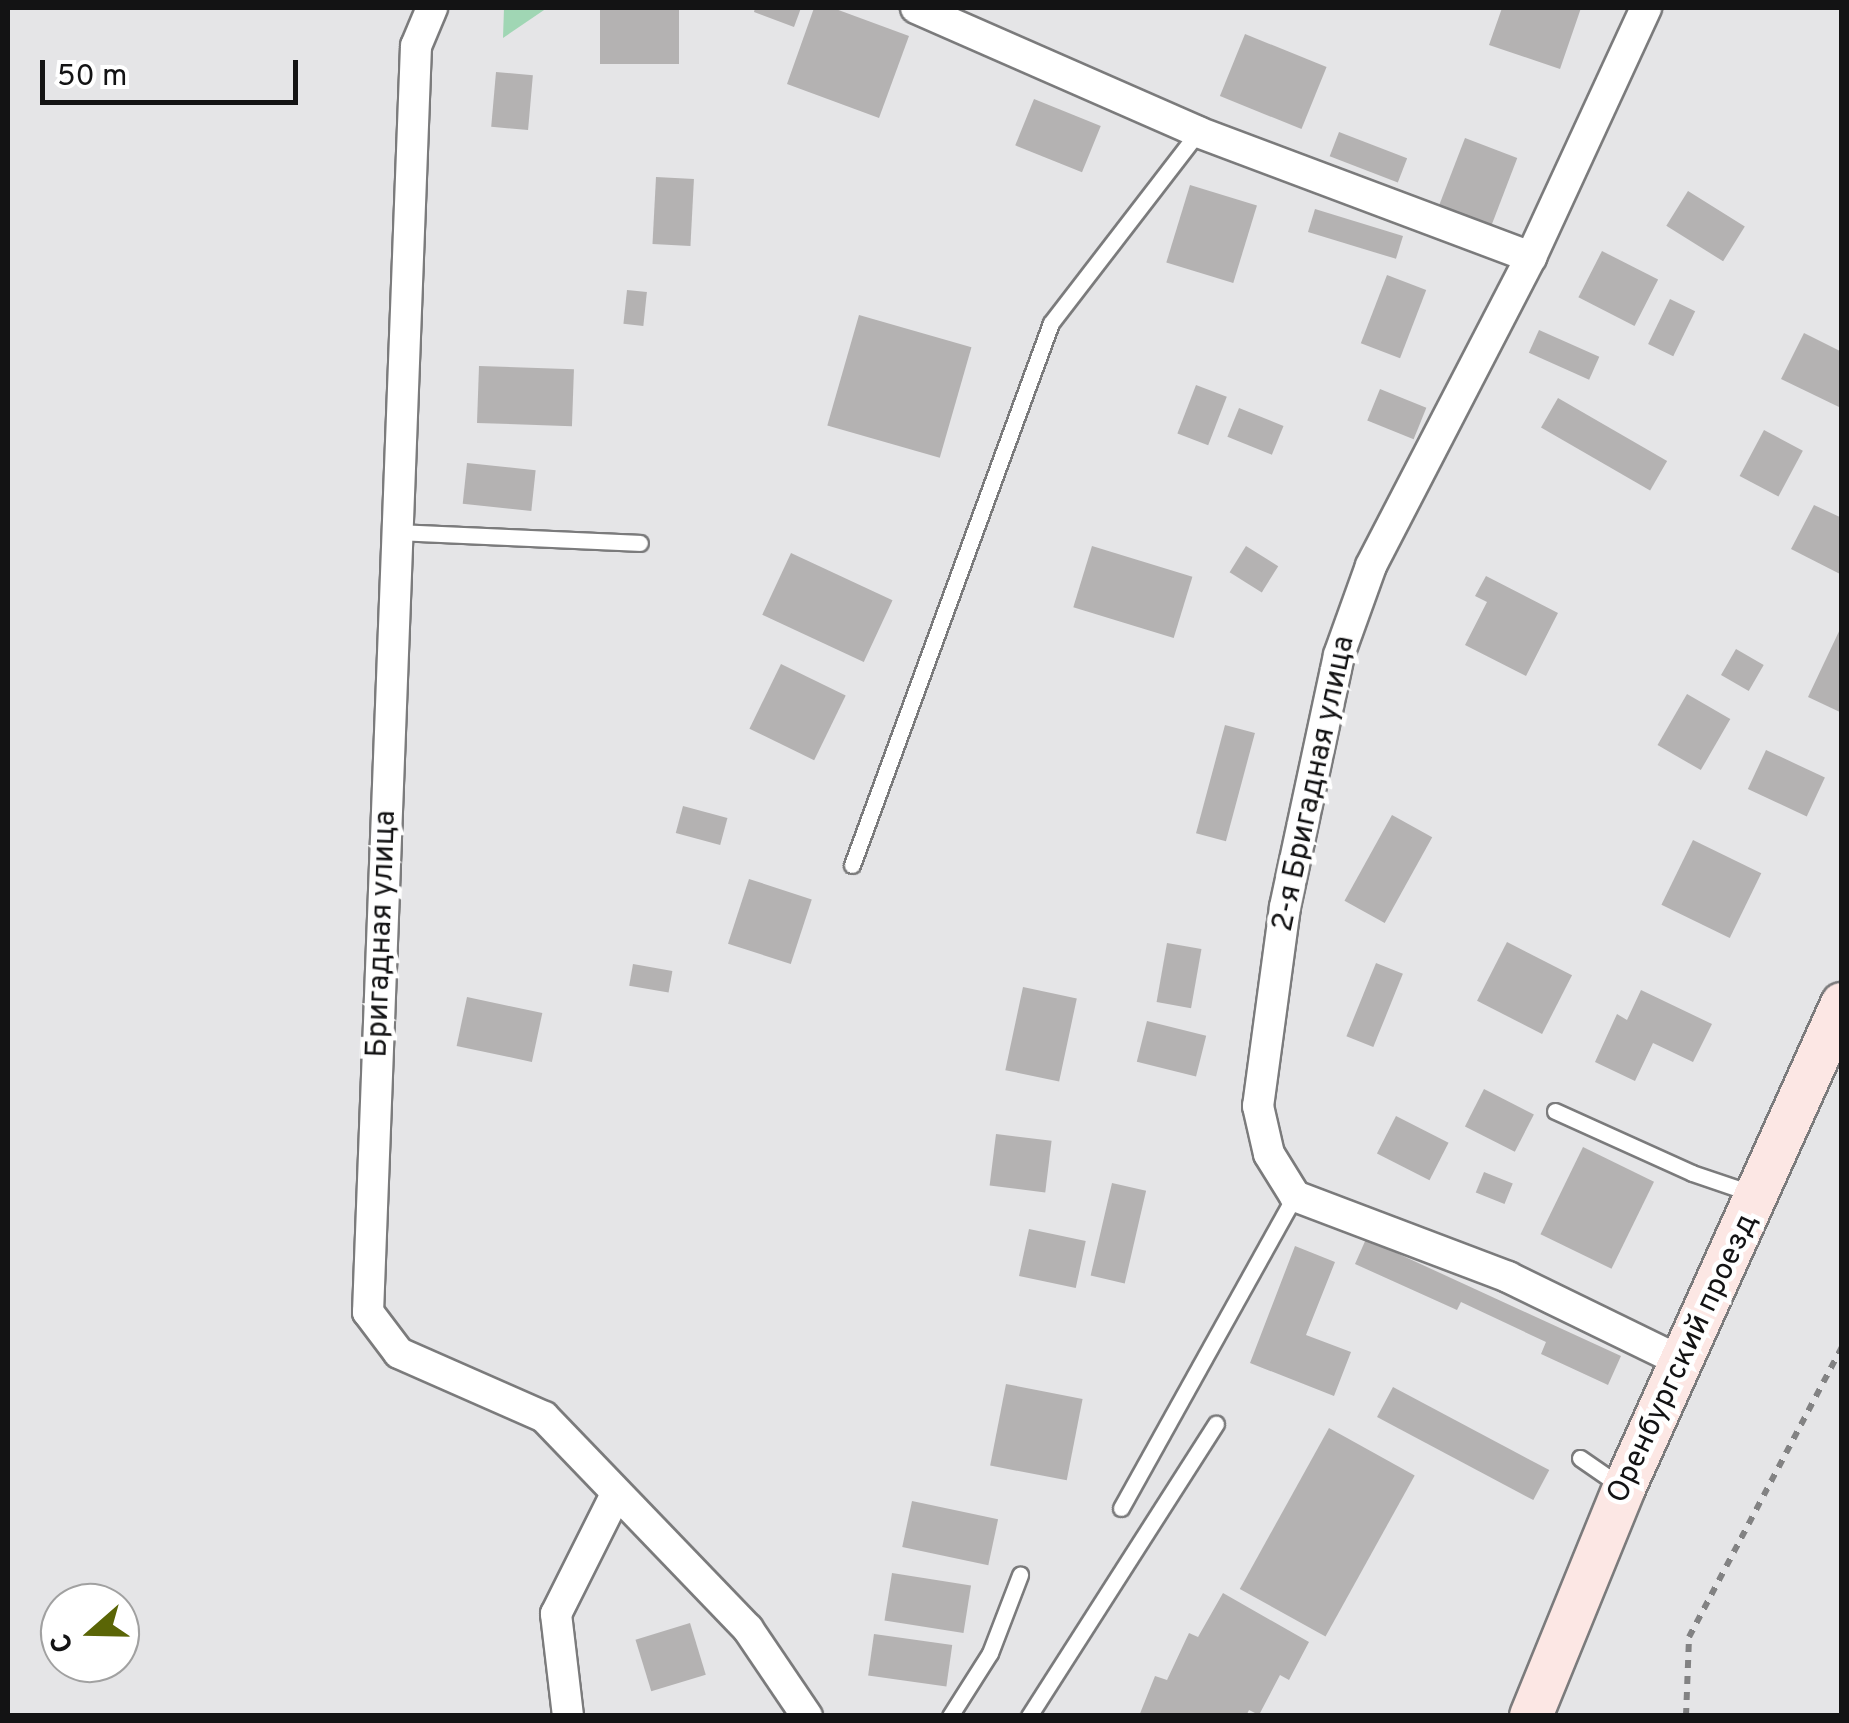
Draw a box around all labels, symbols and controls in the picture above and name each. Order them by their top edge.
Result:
scale bar [45,40,302,102]
text: 50 m [57,59,127,96]
street label: 2-я Бригадная улица [1266,633,1364,935]
street label: Бригадная улица [361,810,405,1058]
street label: Оренбургский проезд [1601,1209,1767,1509]
north arrow [40,1583,140,1683]
text: С [44,1628,84,1657]

